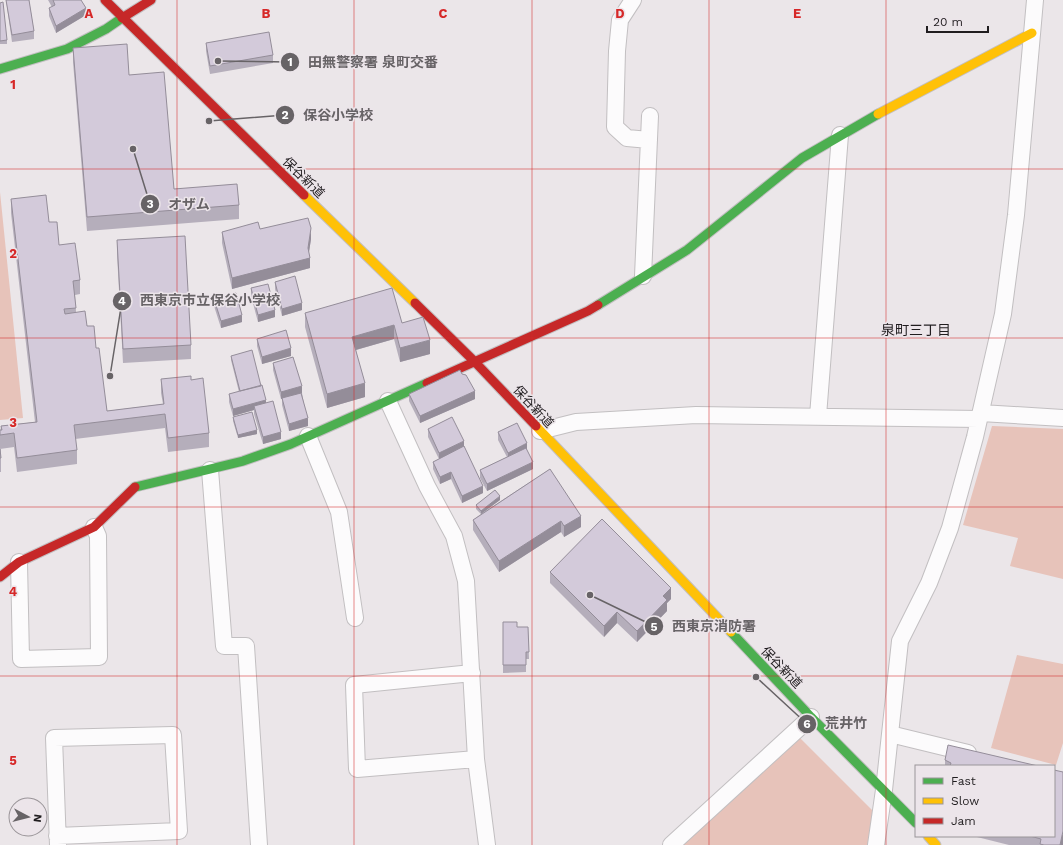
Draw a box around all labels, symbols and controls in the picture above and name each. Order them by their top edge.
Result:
text: A [85,6,94,21]
text: B [262,6,271,21]
text: C [439,6,448,21]
text: D [615,6,625,21]
text: E [793,6,801,21]
scale bar [927,8,988,34]
text: 20 m [933,15,963,29]
callout: 田無警察署 泉町交番 [280,49,446,75]
text: 田無警察署 泉町交番 [308,54,438,70]
text: 1 [287,55,293,69]
text: 1 [10,77,16,92]
callout: 保谷小学校 [275,102,381,128]
text: 保谷小学校 [303,107,373,123]
text: 2 [281,108,289,122]
street label: 保谷新道 [280,154,328,201]
callout: オザム [140,191,218,217]
text: オザム [168,196,210,212]
text: 3 [146,197,154,211]
text: 2 [9,246,17,261]
callout: 西東京市立保谷小学校 [112,288,288,314]
text: 西東京市立保谷小学校 [140,292,280,308]
text: 4 [118,294,126,308]
district label: 泉町三丁目 [881,322,951,338]
street label: 保谷新道 [510,382,557,430]
text: 3 [9,415,17,430]
text: 4 [9,584,18,599]
callout: 西東京消防署 [644,613,764,639]
text: 西東京消防署 [672,618,756,634]
text: 5 [651,620,658,634]
street label: 保谷新道 [758,643,805,691]
callout: 荒井竹 [797,711,875,737]
text: 荒井竹 [825,715,867,731]
text: 6 [803,717,811,731]
text: 5 [9,753,17,768]
legend [915,765,1055,837]
text: Fast [951,774,976,788]
text: Slow [951,794,979,808]
north arrow [8,797,48,837]
text: N [30,813,44,823]
text: Jam [951,814,976,828]

